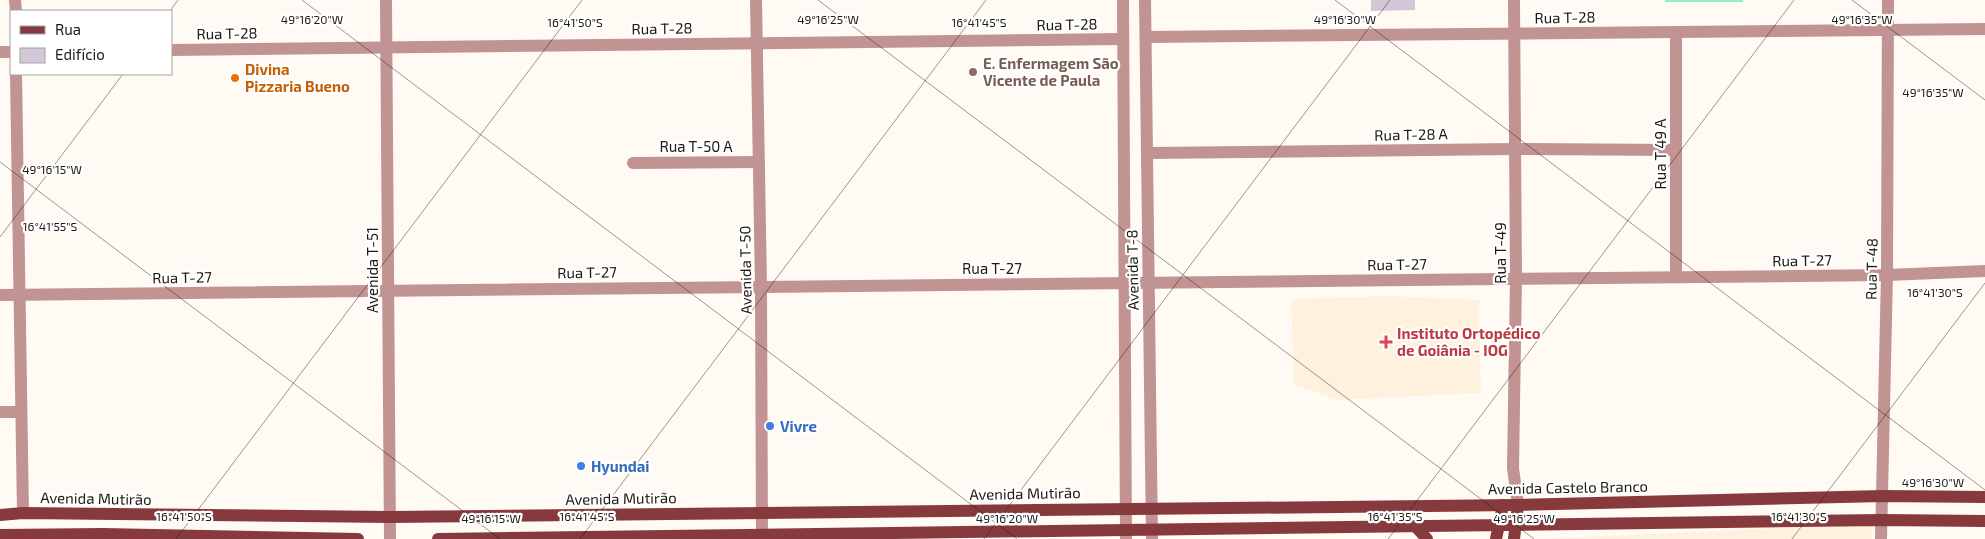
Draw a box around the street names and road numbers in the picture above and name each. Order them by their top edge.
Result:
street label: Rua T-28 [1534,7,1596,27]
street label: Rua T-28 [1036,14,1098,34]
street label: Rua T-28 [631,18,693,38]
street label: Rua T-28 [196,23,258,43]
street label: Rua T 49 A [1651,118,1669,189]
street label: Rua T-28 A [1374,124,1449,144]
street label: Rua T-50 A [659,137,733,155]
street label: Rua T-49 [1491,222,1509,284]
street label: Avenida T-50 [735,225,755,315]
street label: Avenida T-51 [363,227,381,313]
street label: Avenida T-8 [1122,229,1142,311]
street label: Rua T-48 [1861,238,1881,300]
street label: Rua T-27 [1772,250,1832,270]
street label: Rua T-27 [1367,254,1427,274]
street label: Rua T-27 [962,259,1022,277]
street label: Rua T-27 [557,262,617,282]
street label: Rua T-27 [152,267,212,287]
street label: Avenida Castelo Branco [1488,477,1648,497]
street label: Avenida Mutirão [969,483,1081,503]
street label: Avenida Mutirão [40,488,152,508]
street label: Avenida Mutirão [565,488,677,508]

